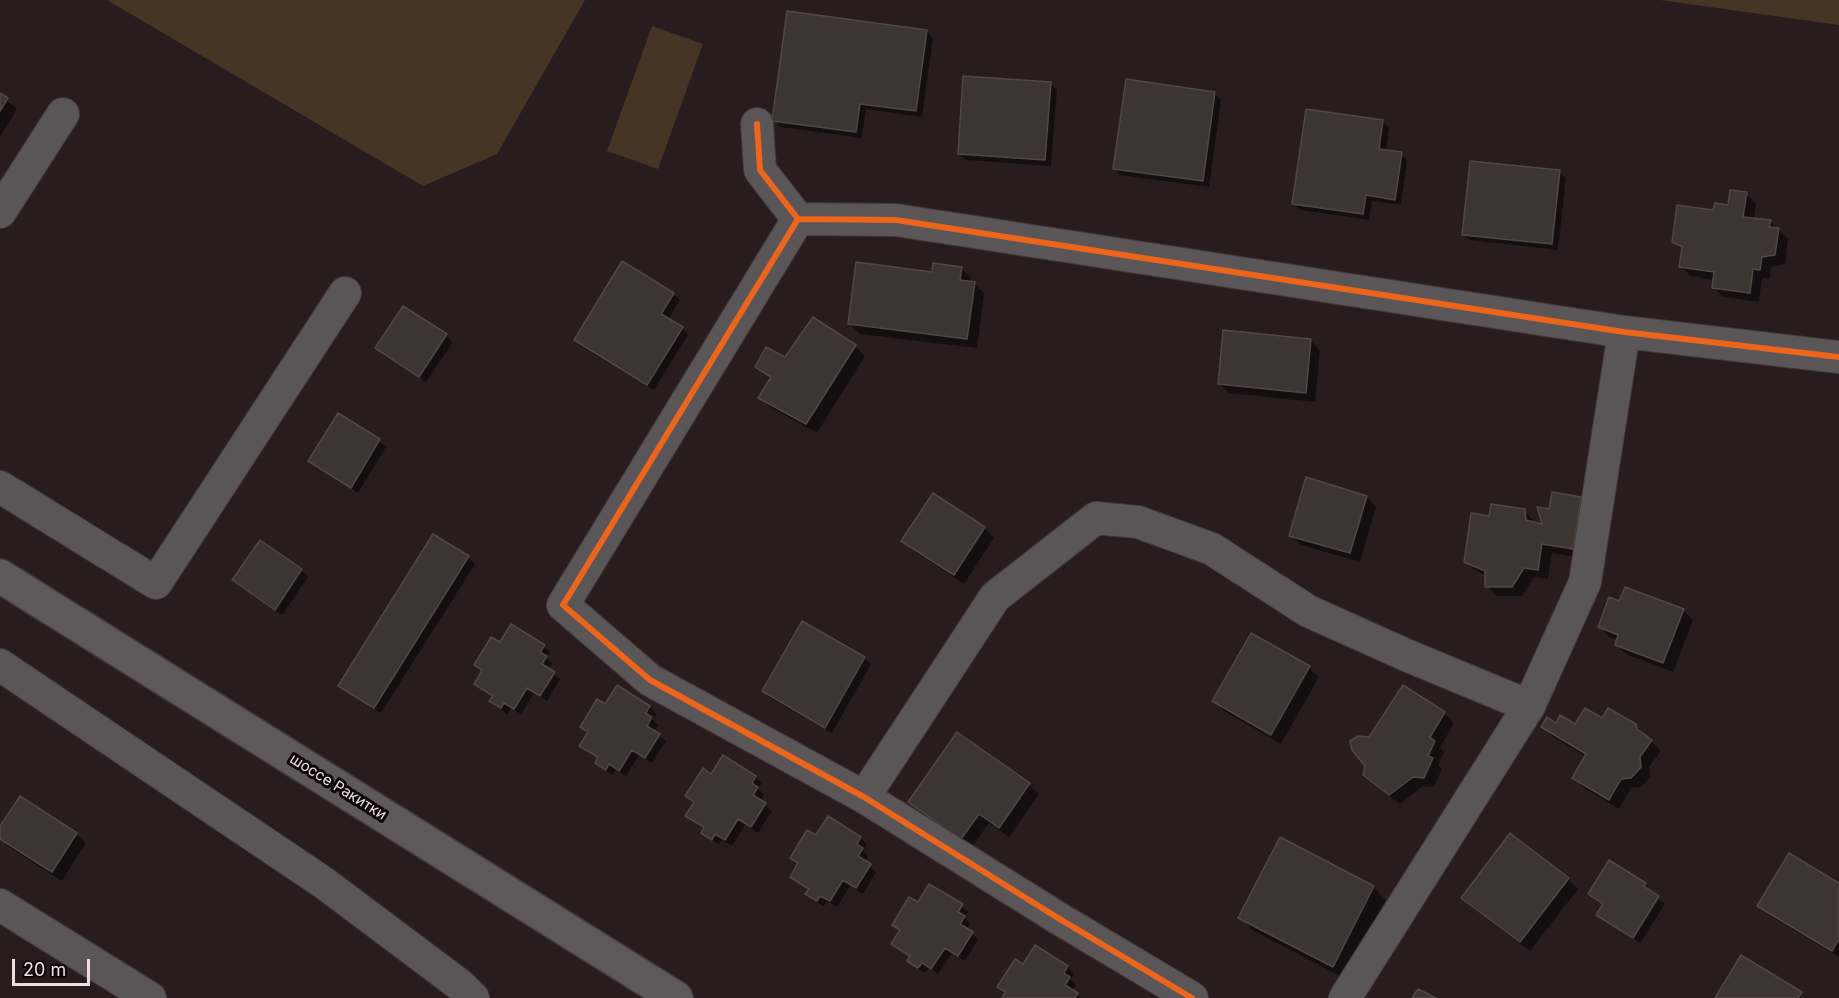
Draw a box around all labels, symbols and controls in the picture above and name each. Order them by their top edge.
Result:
street label: шоссе Ракитки [286,750,390,824]
scale bar [15,947,93,985]
text: 20 m [23,959,66,980]

